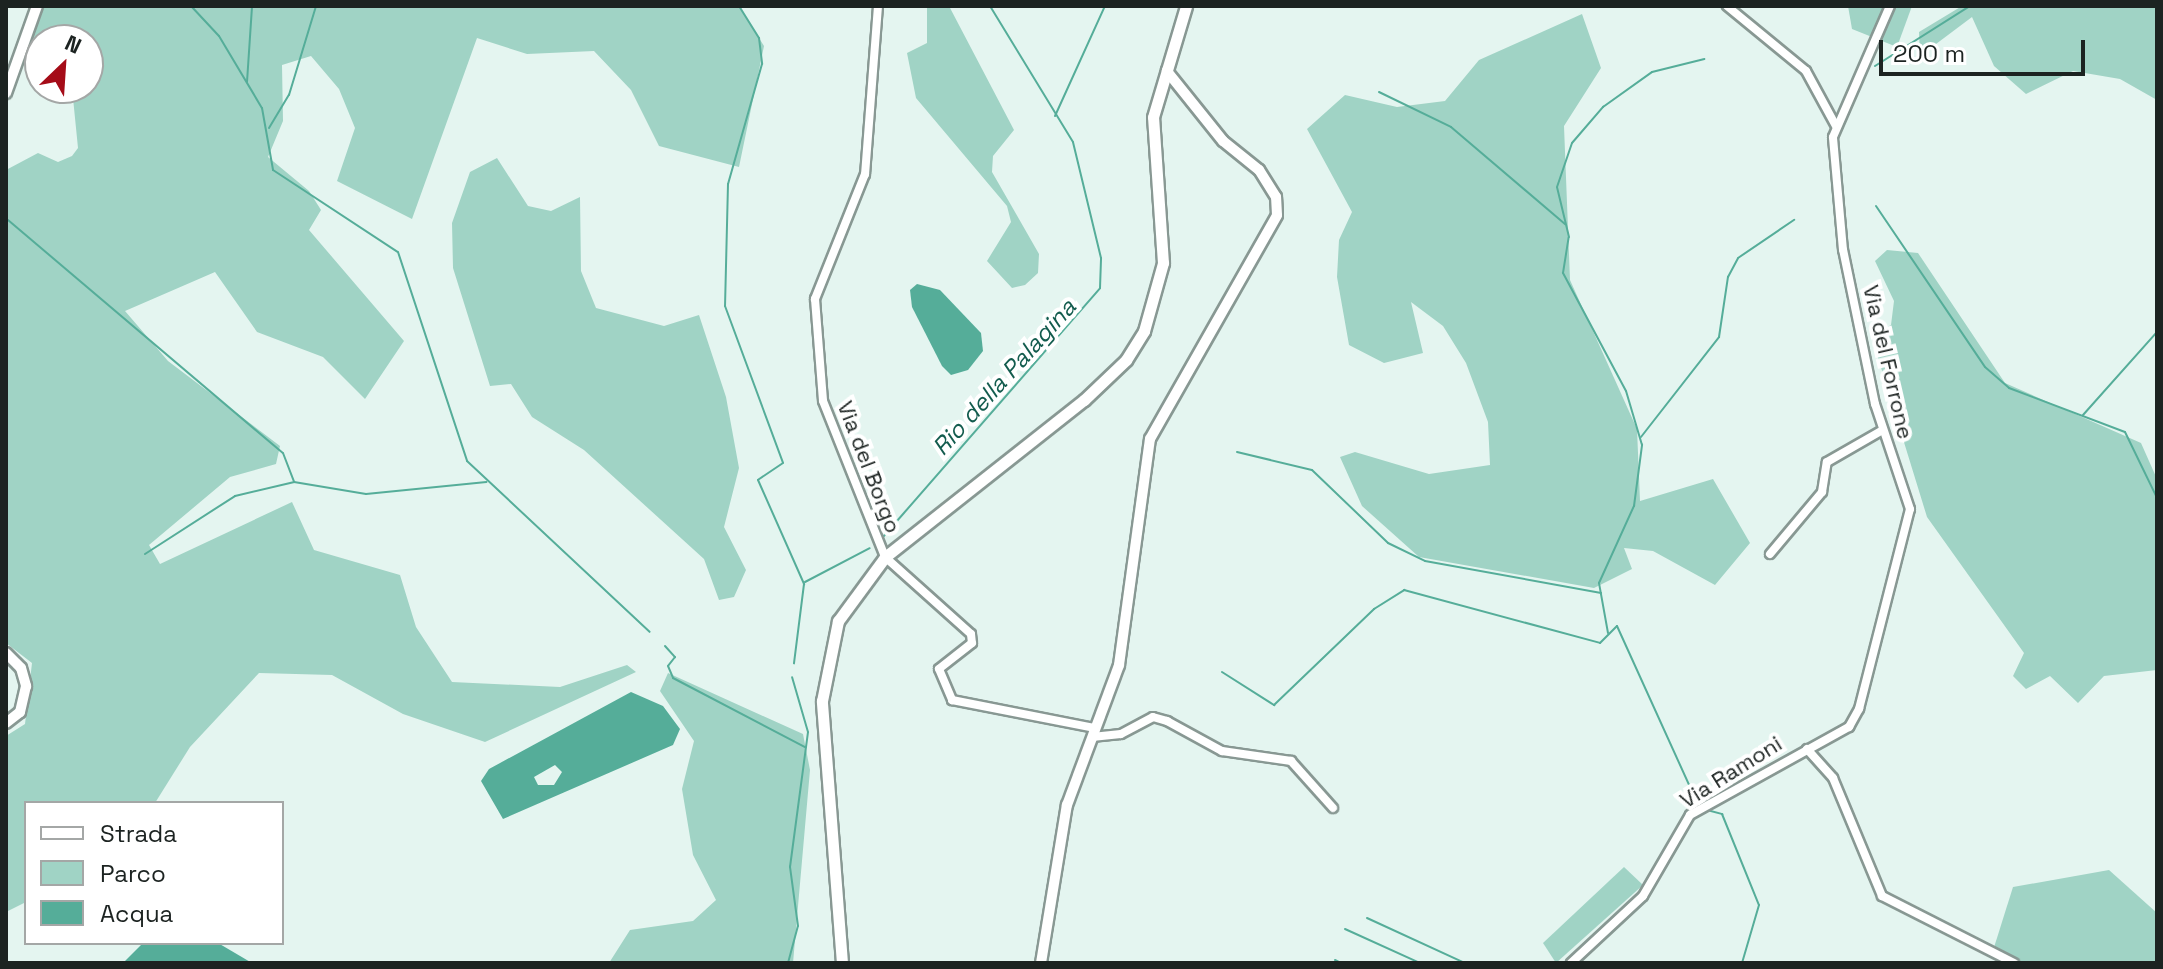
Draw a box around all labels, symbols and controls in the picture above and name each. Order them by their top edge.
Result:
north arrow [24,24,104,104]
scale bar [1883,24,2089,74]
text: N [61,28,86,60]
text: 200 m [1893,38,1965,69]
street label: Via del Forrone [1857,282,1919,442]
water label: Rio della Palagina [926,293,1082,461]
street label: Via del Borgo [832,397,906,537]
street label: Via Ramoni [1675,730,1787,814]
legend [24,801,284,945]
text: Strada [100,818,177,849]
text: Parco [100,858,166,889]
text: Acqua [100,898,173,929]

